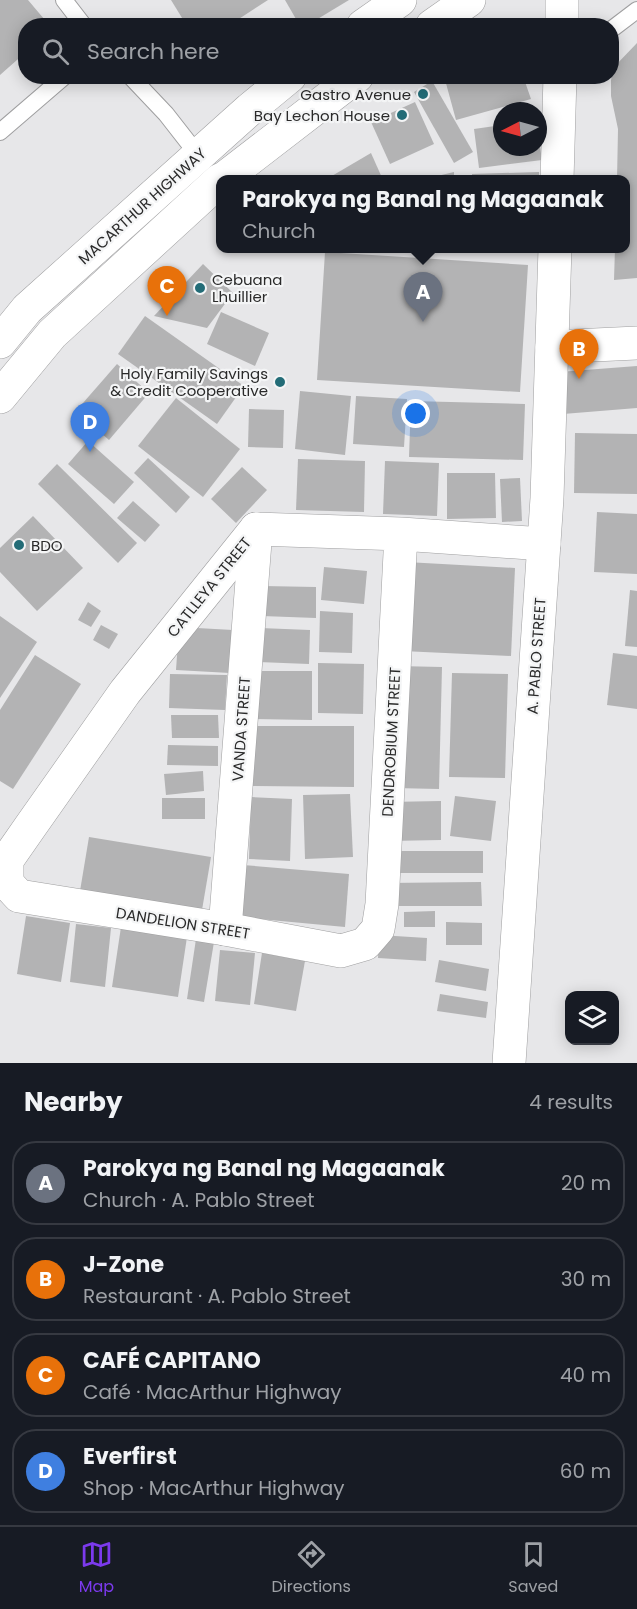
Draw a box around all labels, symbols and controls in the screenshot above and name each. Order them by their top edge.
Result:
search box [18,18,619,84]
icon: search [39,35,72,68]
text: Search here [87,36,220,67]
place label: Gastro Avenue [300,84,411,105]
marker: Gastro Avenue [416,87,430,101]
north arrow [493,102,547,156]
place label: Bay Lechon House [254,105,390,126]
marker: Bay Lechon House [395,108,409,122]
street label: MACARTHUR HIGHWAY [74,143,211,269]
popup [216,175,630,253]
text: Parokya ng Banal ng Magaanak [242,184,604,215]
text: Church [242,217,316,245]
pin: C [148,266,186,316]
place label: Cebuana Lhuillier [212,269,283,307]
pin: A [404,272,442,322]
marker: Cebuana Lhuillier [193,281,207,295]
pin: B [560,330,598,379]
place label: Holy Family Savings & Credit Cooperative [110,363,268,401]
marker: Holy Family Savings & Credit Cooperative [273,375,287,389]
your location [401,399,430,428]
pin: D [70,402,110,452]
street label: CATLLEYA STREET [162,533,256,641]
place label: BDO [31,535,63,556]
marker: BDO [12,538,26,552]
street label: A. PABLO STREET [521,597,551,715]
street label: DENDROBIUM STREET [377,667,405,817]
street label: VANDA STREET [227,676,255,782]
street label: DANDELION STREET [114,902,252,944]
map controls [565,991,619,1045]
button: layers [565,991,619,1045]
text: Nearby [24,1084,122,1120]
text: 4 results [529,1088,613,1116]
text: Parokya ng Banal ng Magaanak [83,1153,445,1184]
text: A [38,1169,53,1197]
text: 20 m [561,1169,611,1197]
text: Church · A. Pablo Street [83,1186,315,1214]
text: J-Zone [83,1249,164,1280]
text: B [39,1265,52,1293]
text: 30 m [561,1265,611,1293]
text: Restaurant · A. Pablo Street [83,1282,351,1310]
text: CAFÉ CAPITANO [83,1345,261,1376]
text: C [38,1361,53,1389]
text: 40 m [560,1361,611,1389]
text: Café · MacArthur Highway [83,1378,342,1406]
text: Everfirst [83,1441,177,1472]
text: D [38,1457,53,1485]
text: 60 m [560,1457,611,1485]
text: Shop · MacArthur Highway [83,1474,345,1502]
tab: Map [79,1538,114,1599]
tab: Directions [272,1538,351,1599]
tab: Saved [508,1538,558,1599]

